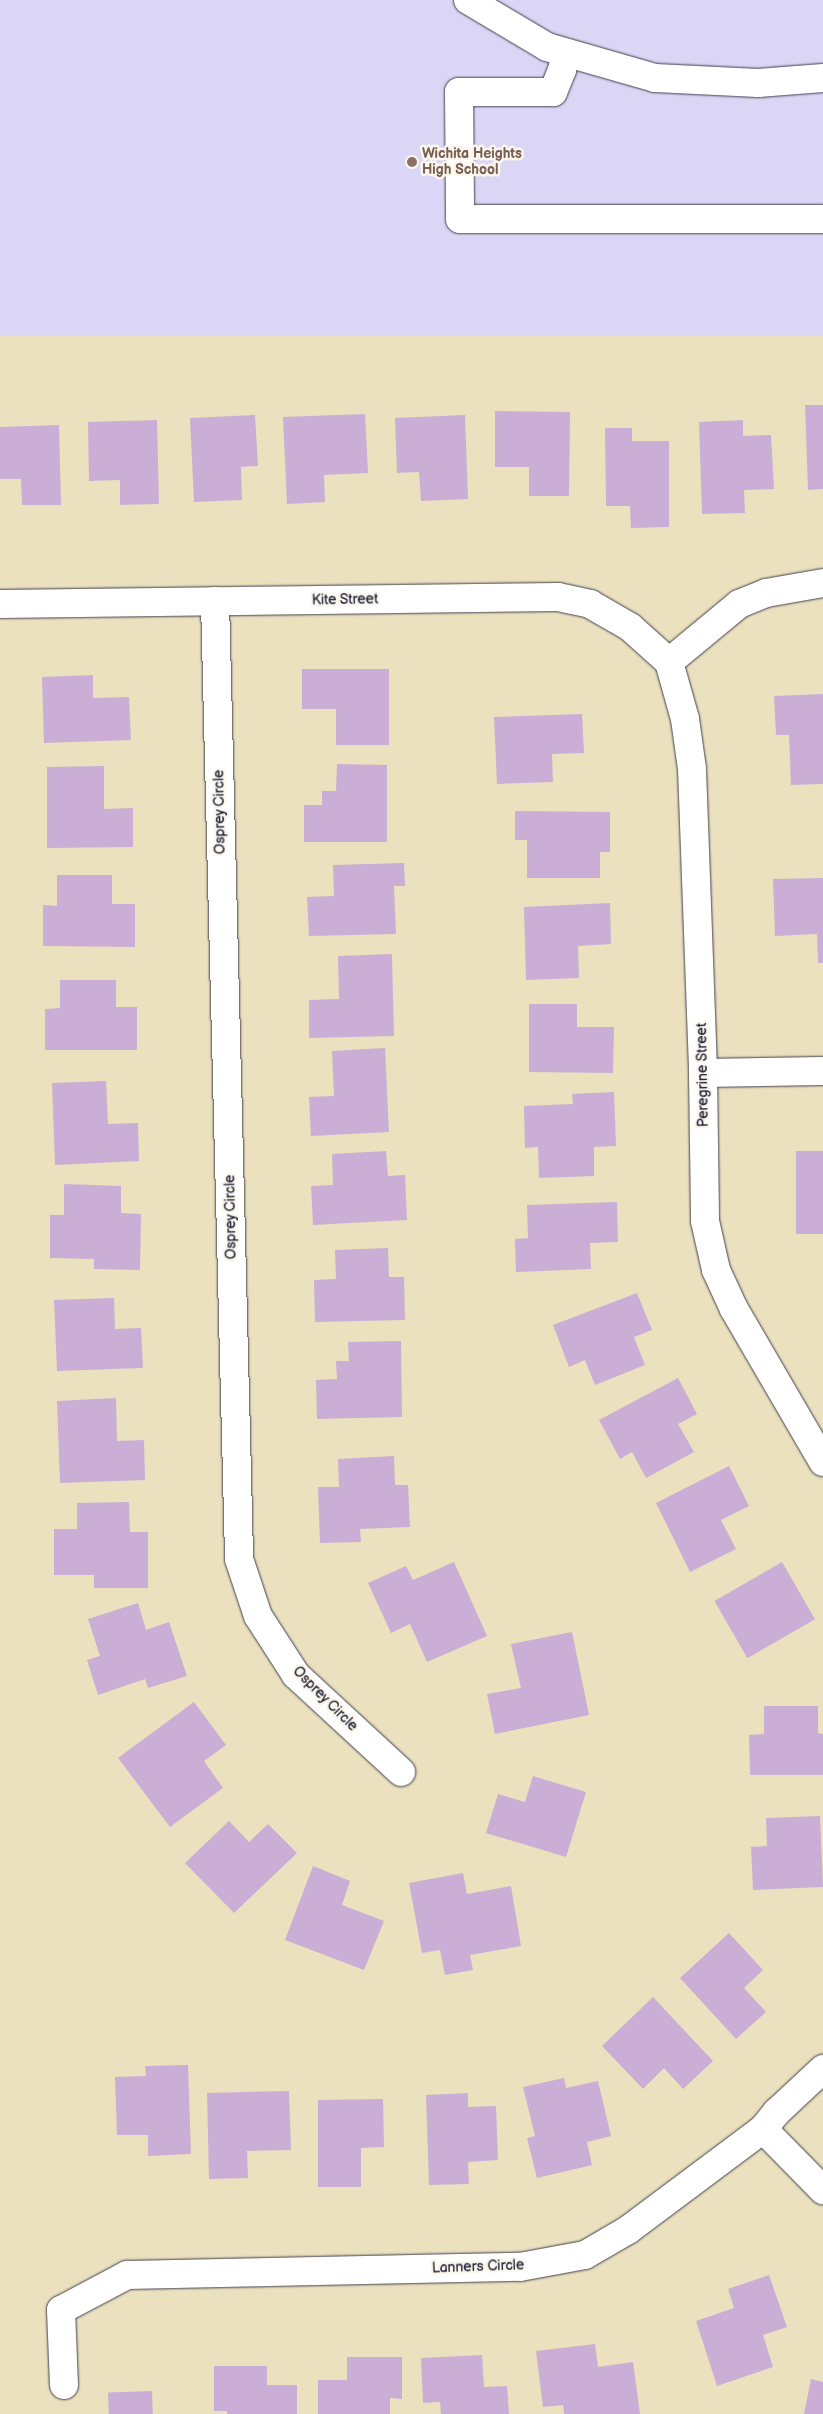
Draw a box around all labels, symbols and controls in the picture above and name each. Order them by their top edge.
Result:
place label: Wichita Heights High School [422,146,522,178]
marker: Wichita Heights High School [406,156,418,168]
street label: Kite Street [312,591,378,609]
street label: Osprey Circle [211,769,229,855]
street label: Peregrine Street [694,1023,712,1127]
street label: Osprey Circle [222,1174,240,1260]
street label: Osprey Circle [289,1663,361,1735]
street label: Lanners Circle [432,2257,524,2277]

